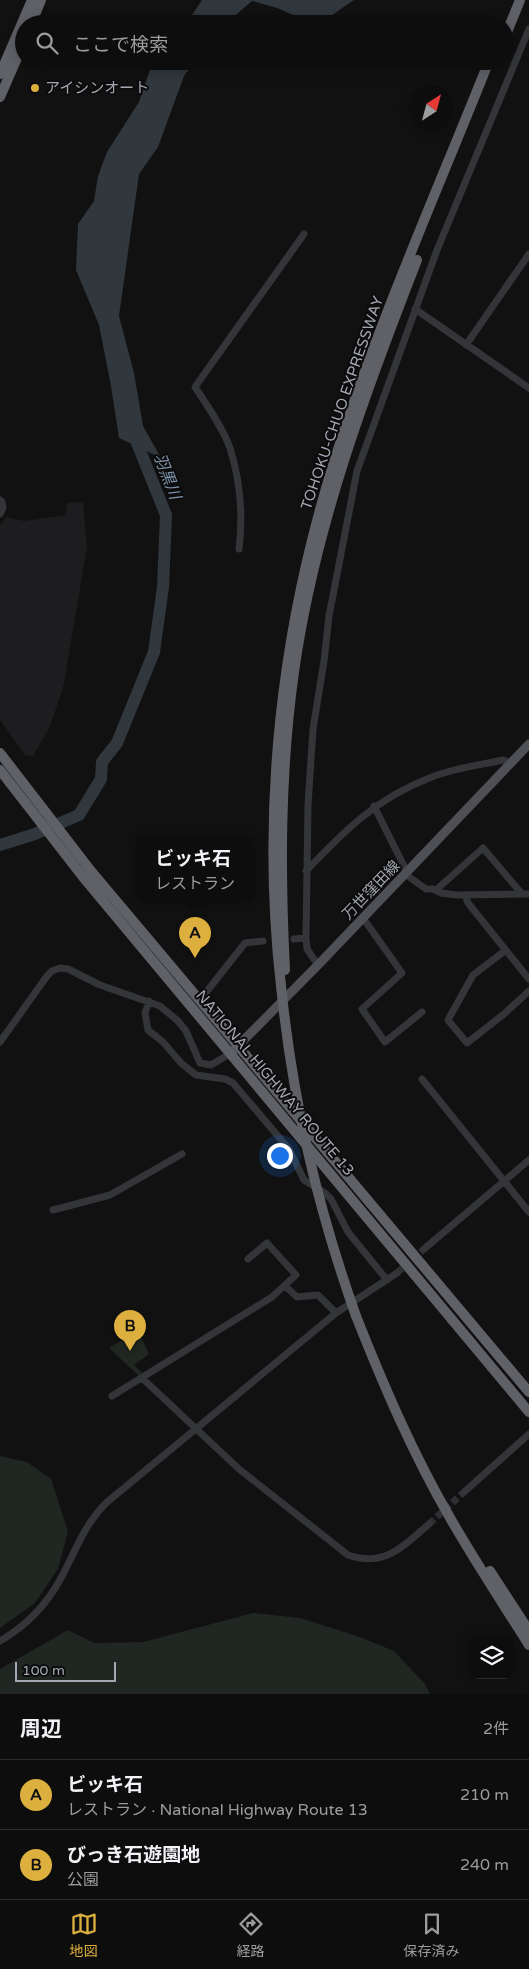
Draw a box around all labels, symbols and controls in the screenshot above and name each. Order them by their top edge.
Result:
search box [15,15,514,70]
icon: search [33,29,61,57]
text: ここで検索 [73,34,168,56]
place label: アイシンオート [45,79,149,97]
marker: アイシンオート [29,82,41,94]
north arrow [409,85,454,130]
street label: TOHOKU-CHUO EXPRESSWAY [297,293,387,512]
water label: 羽黒川 [149,450,186,504]
popup [136,836,254,901]
text: ビッキ石 [155,848,231,870]
street label: 万世窪田線 [338,857,404,923]
text: レストラン [155,874,235,894]
pin: A [179,917,211,958]
street label: NATIONAL HIGHWAY ROUTE 13 [192,987,358,1179]
your location [267,1143,293,1169]
pin: B [114,1310,146,1351]
map controls [469,1634,514,1679]
button: layers [469,1634,514,1679]
scale bar [15,1659,116,1682]
text: 100 m [22,1662,65,1679]
text: 周辺 [20,1717,62,1742]
text: 2件 [483,1719,509,1739]
text: ビッキ石 [67,1774,143,1796]
text: A [30,1785,42,1805]
text: 210 m [460,1785,509,1805]
text: レストラン · National Highway Route 13 [67,1800,368,1820]
text: びっき石遊園地 [67,1844,200,1866]
text: B [30,1855,42,1875]
text: 240 m [460,1855,509,1875]
text: 公園 [67,1870,99,1890]
tab: 地図 [70,1910,98,1960]
tab: 経路 [237,1910,265,1960]
tab: 保存済み [404,1910,460,1960]

